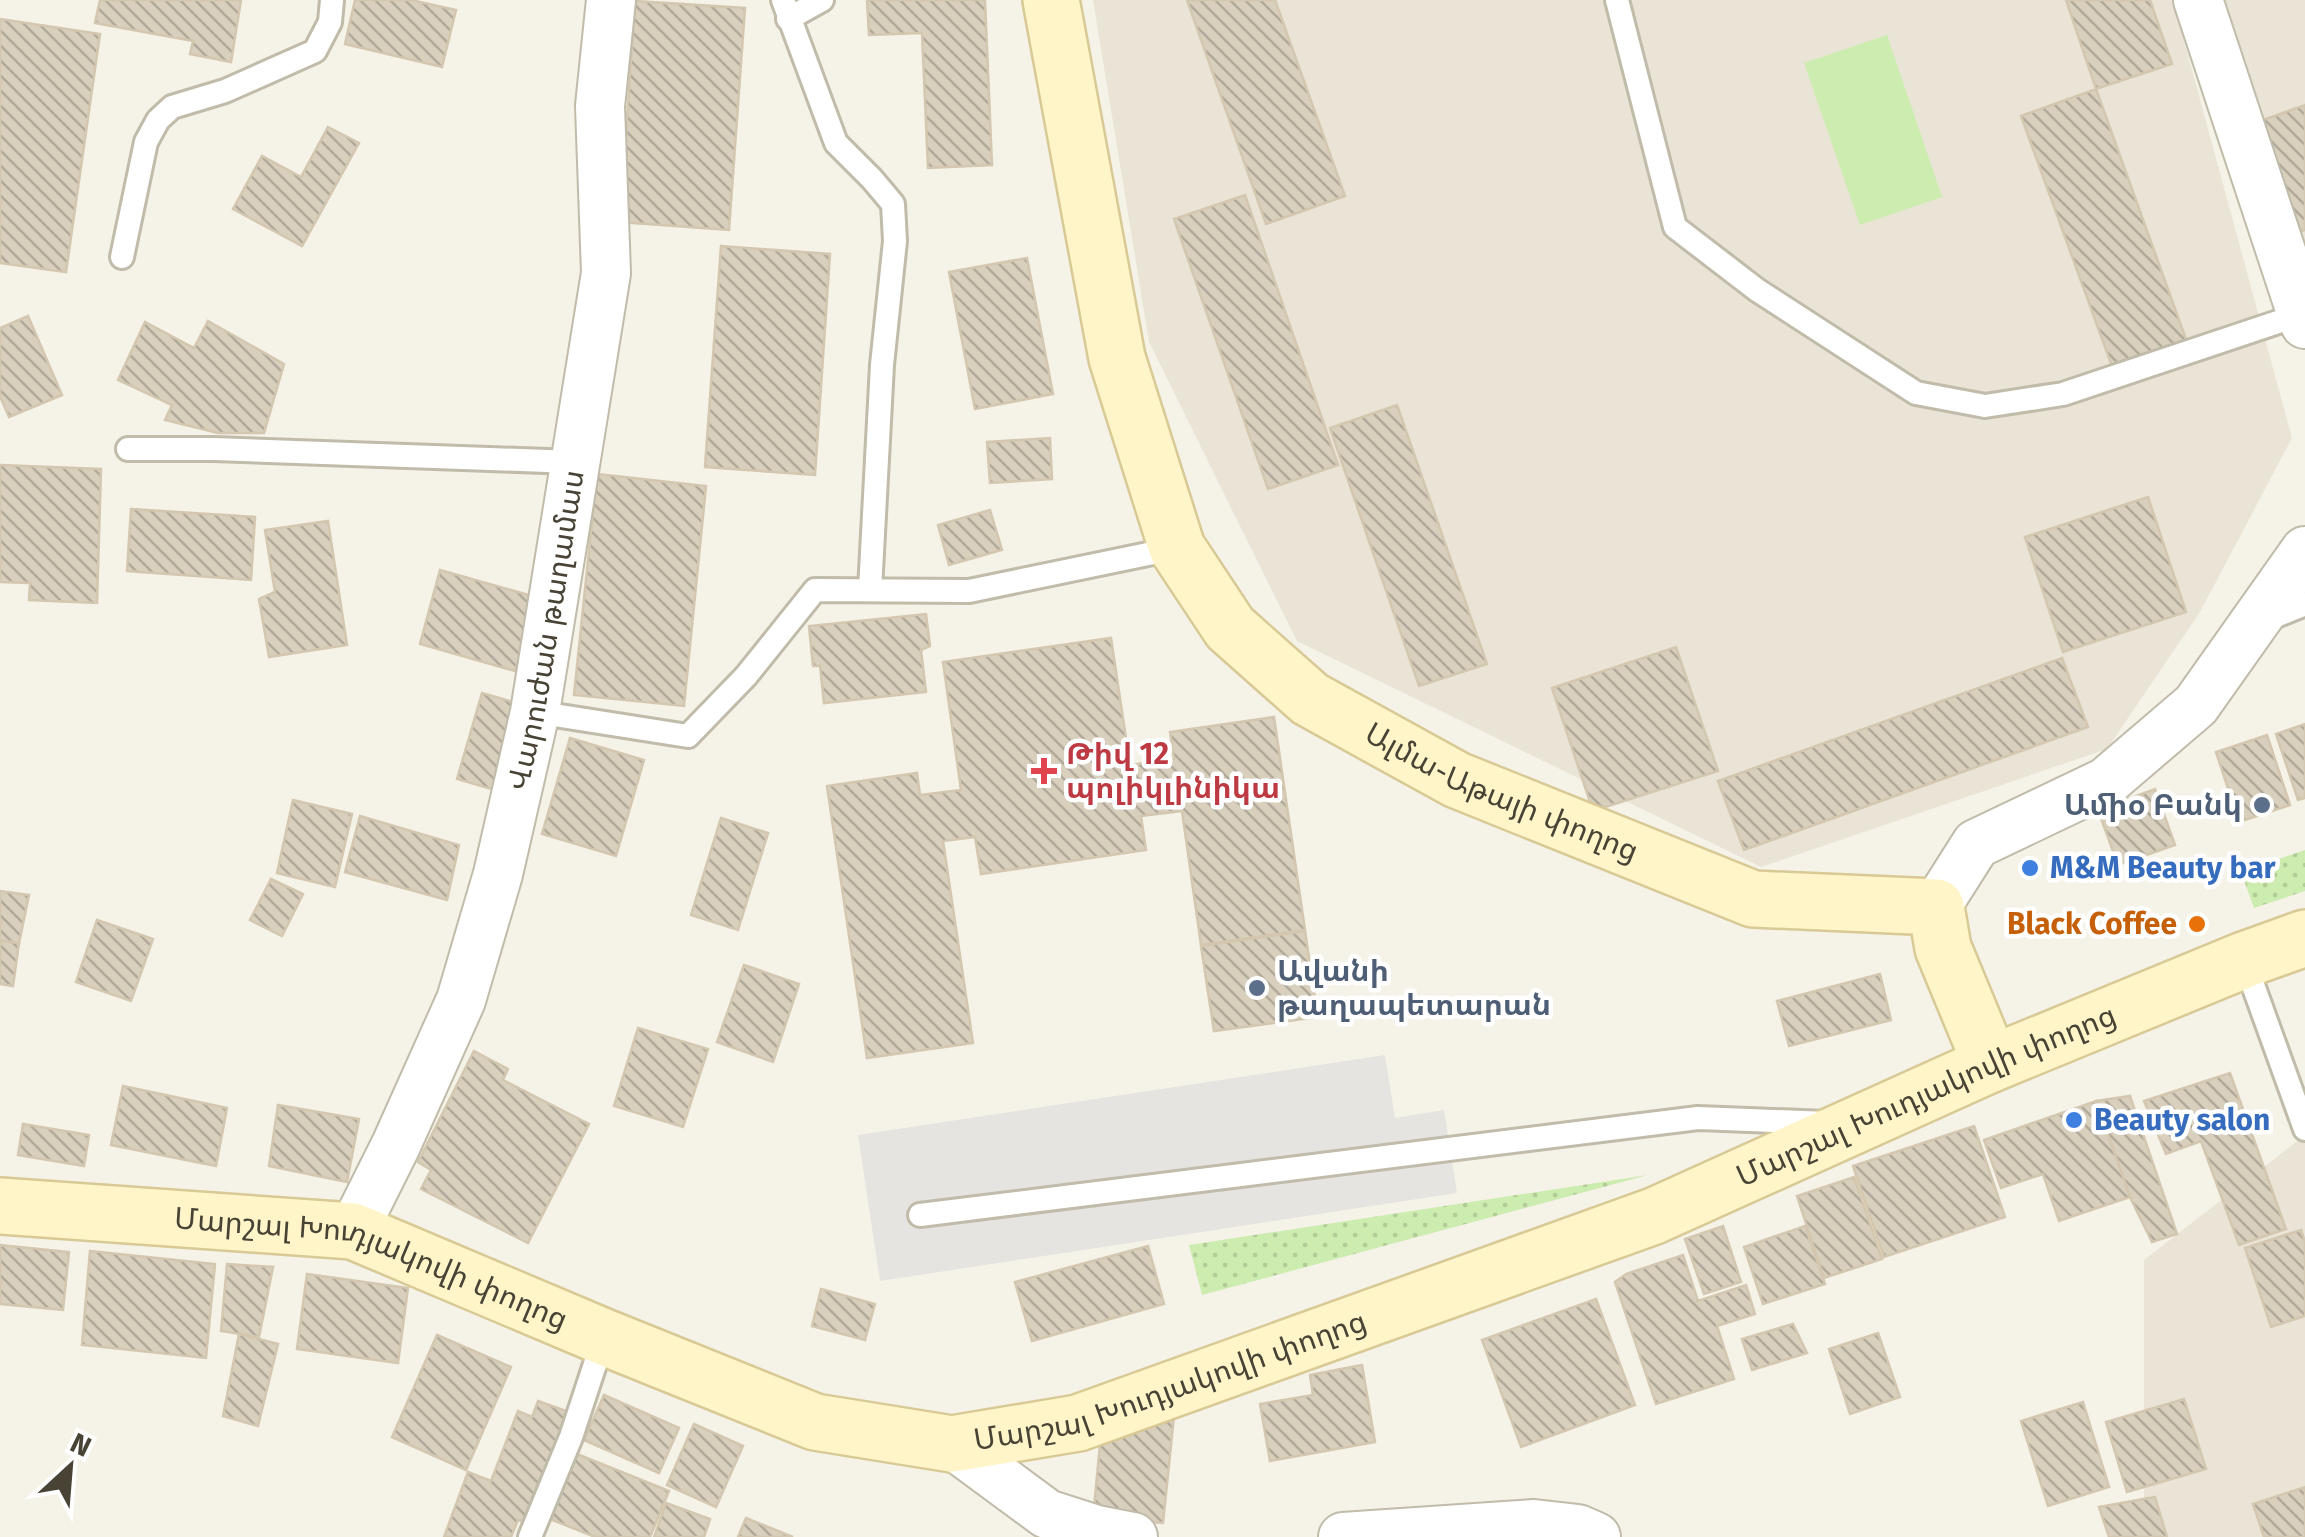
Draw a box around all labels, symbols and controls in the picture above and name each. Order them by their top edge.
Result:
street label: Վարուժան թաղամաս [500,467,592,794]
street label: Ալմա-Աթայի փողոց [1359,715,1644,869]
place label: Թիվ 12 պոլիկլինիկա [1066,736,1280,806]
marker: Թիվ 12 պոլիկլինիկա [1031,758,1057,784]
place label: Ամիօ Բանկ [2064,787,2242,823]
marker: Ամիօ Բանկ [2251,794,2273,816]
place label: M&M Beauty bar [2050,850,2277,886]
marker: M&M Beauty bar [2019,857,2041,879]
place label: Black Coffee [2007,906,2177,942]
marker: Black Coffee [2186,913,2208,935]
place label: Ավանի թաղապետարան [1277,953,1551,1023]
marker: Ավանի թաղապետարան [1246,977,1268,999]
street label: Մարշալ Խուդյակովի փողոց [1731,997,2121,1194]
place label: Beauty salon [2094,1102,2270,1138]
marker: Beauty salon [2063,1109,2085,1131]
street label: Մարշալ Խուդյակովի փողոց [173,1200,573,1338]
street label: Մարշալ Խուդյակովի փողոց [971,1303,1371,1458]
north arrow [20,1417,120,1517]
text: N [65,1426,96,1464]

